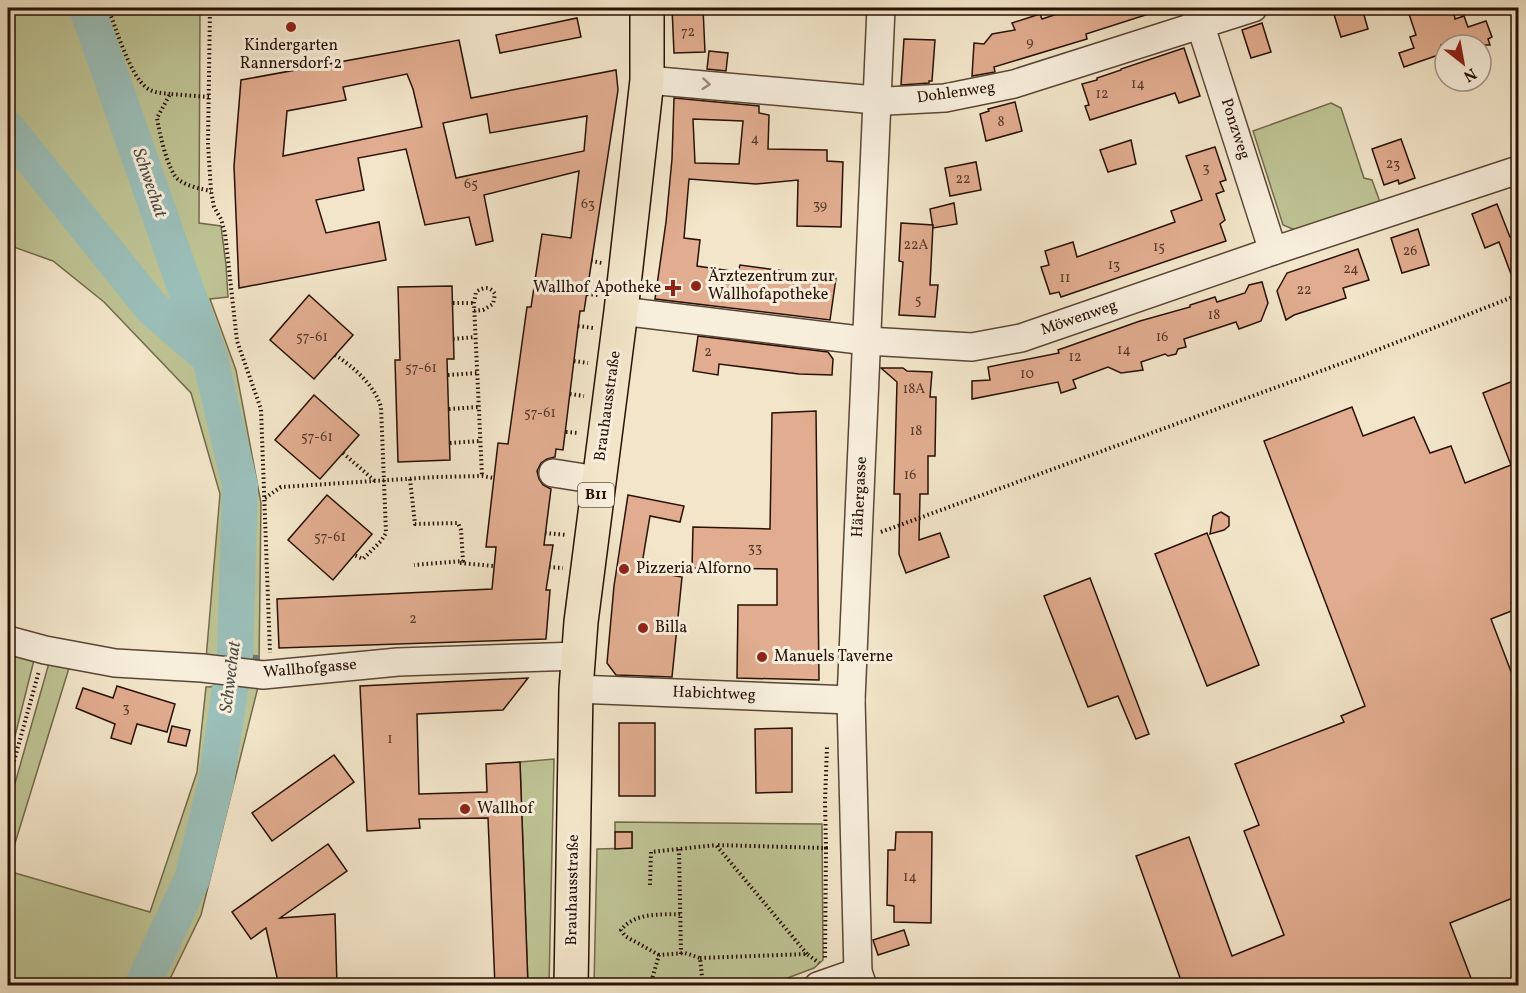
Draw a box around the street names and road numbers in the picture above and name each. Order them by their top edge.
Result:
street label: Dohlenweg [915,77,997,109]
street label: Ponzweg [1215,96,1255,162]
street label: Möwenweg [1038,295,1120,341]
street label: Brauhausstraße [589,349,627,463]
street label: Hähergasse [847,456,873,538]
road number: B11 [578,483,614,507]
street label: Wallhofgasse [262,654,358,684]
street label: Habichtweg [672,682,756,706]
street label: Brauhausstraße [561,834,585,946]

